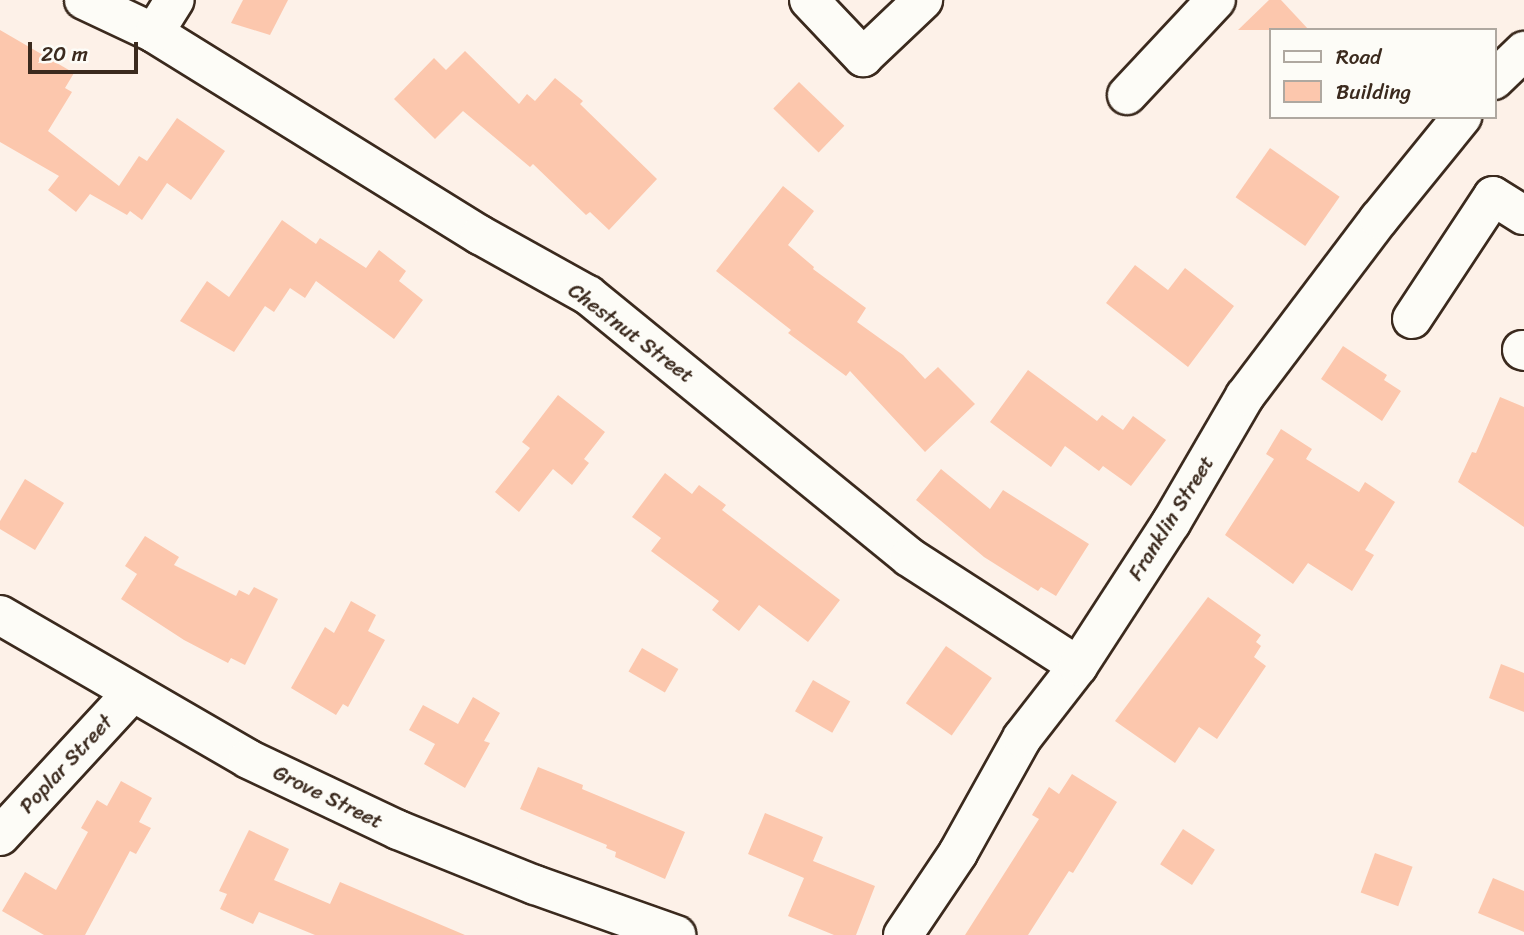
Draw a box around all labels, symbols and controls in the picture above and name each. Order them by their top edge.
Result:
scale bar [32,28,142,72]
legend [1268,28,1496,119]
text: 20 m [41,35,88,73]
text: Road [1336,38,1381,76]
text: Building [1336,73,1411,111]
street label: Chestnut Street [563,277,699,389]
street label: Franklin Street [1123,451,1219,585]
street label: Poplar Street [14,709,118,819]
street label: Grove Street [269,760,387,834]

